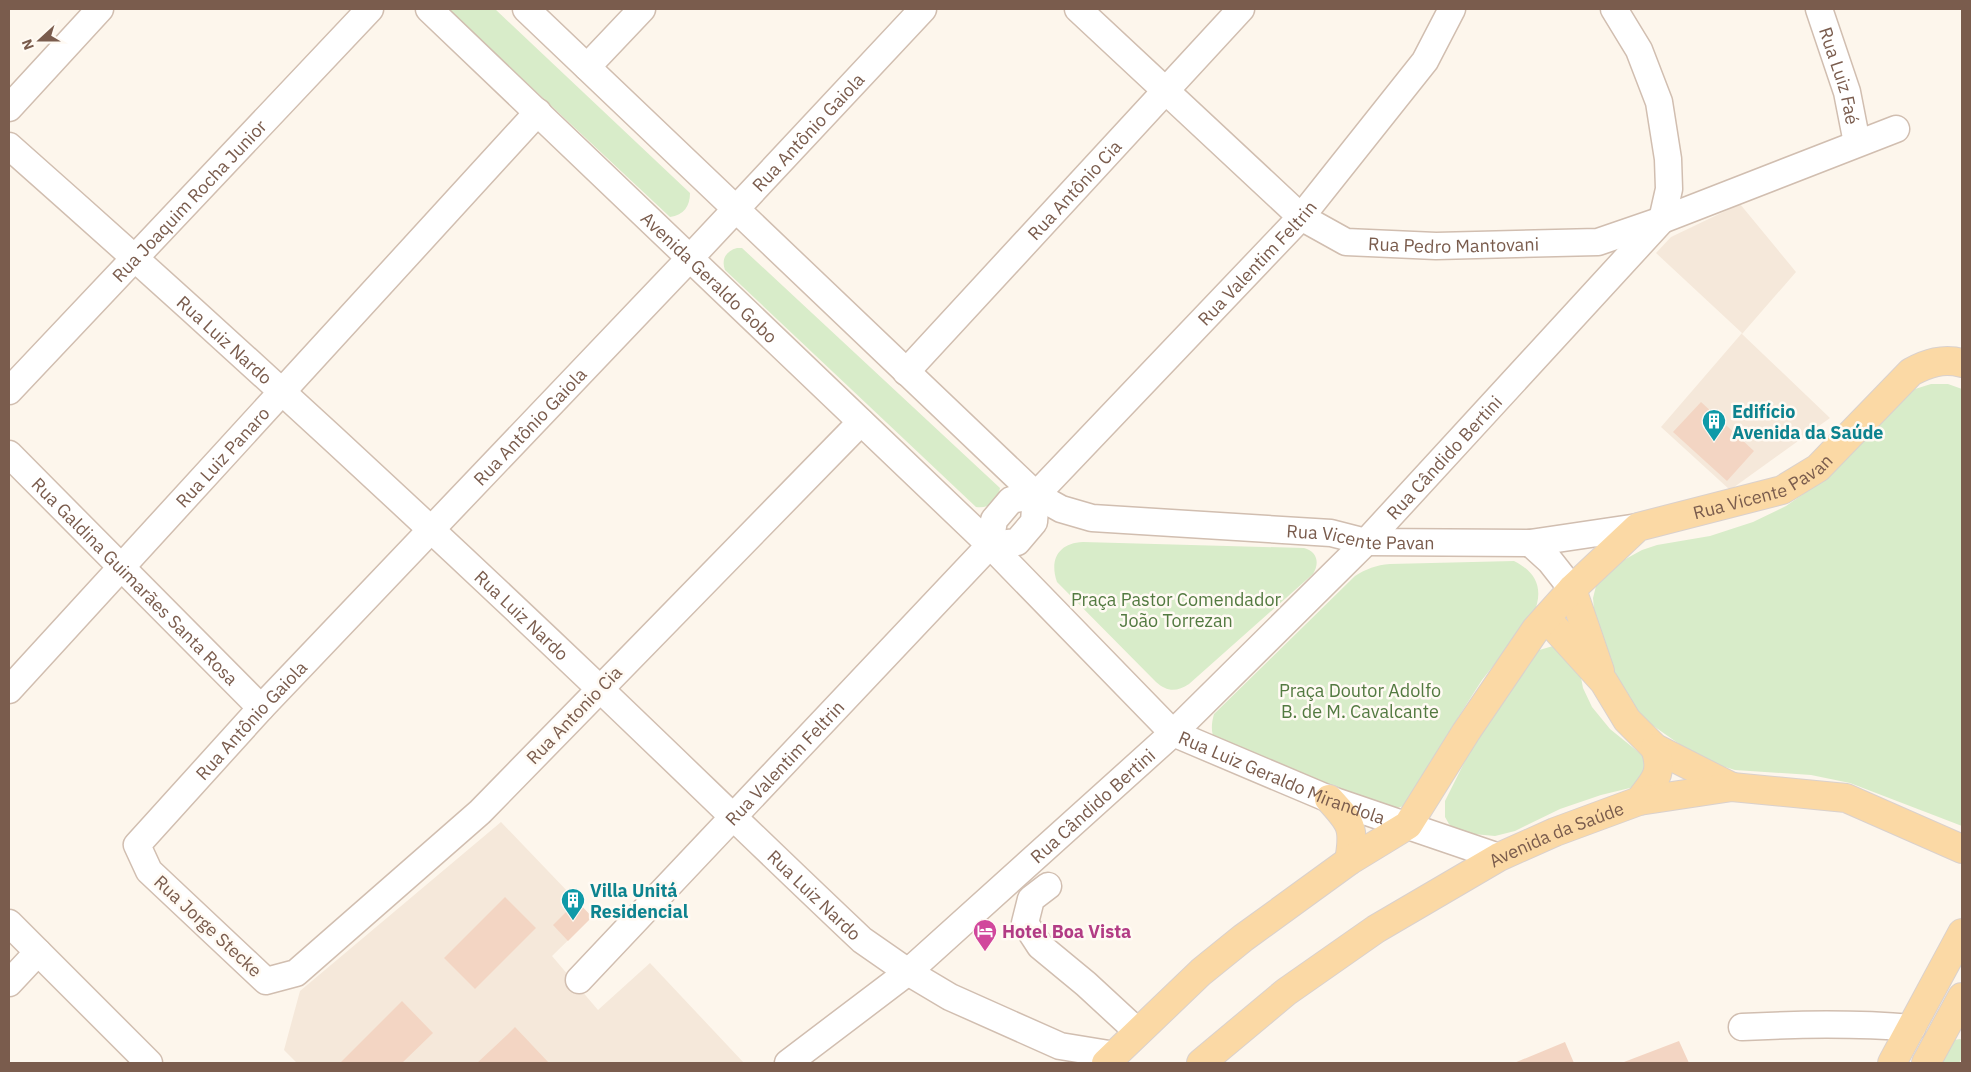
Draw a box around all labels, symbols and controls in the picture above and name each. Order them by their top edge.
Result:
north arrow [15,15,65,65]
street label: Rua Luiz Faé [1814,24,1865,126]
text: N [18,37,38,53]
street label: Rua Antônio Gaiola [747,68,869,196]
street label: Rua Joaquim Rocha Junior [107,114,271,287]
street label: Rua Antônio Cia [1022,135,1126,245]
street label: Rua Valentim Feltrin [1192,196,1321,330]
street label: Avenida Geraldo Gobo [636,206,783,348]
street label: Rua Pedro Mantovani [1367,231,1539,258]
street label: Rua Luiz Nardo [172,290,277,389]
street label: Rua Antônio Gaiola [468,362,591,490]
street label: Rua Cândido Bertini [1381,391,1507,524]
place label: Edifício Avenida da Saúde [1732,400,1883,444]
street label: Rua Luiz Panaro [170,402,274,512]
building icon: Edifício Avenida da Saúde [1701,408,1727,442]
street label: Rua Vicente Pavan [1690,449,1837,524]
street label: Rua Galdina Guimarães Santa Rosa [27,472,243,690]
street label: Rua Vicente Pavan [1286,519,1435,554]
street label: Rua Luiz Nardo [470,565,574,665]
park label: Praça Pastor Comendador João Torrezan [1071,588,1281,632]
street label: Rua Antônio Gaiola [190,655,312,785]
street label: Rua Antonio Cia [521,661,627,769]
park label: Praça Doutor Adolfo B. de M. Cavalcante [1279,679,1441,723]
street label: Rua Valentim Feltrin [720,695,849,830]
street label: Rua Luiz Geraldo Mirandola [1175,725,1389,829]
street label: Rua Cândido Bertini [1025,743,1160,868]
street label: Avenida da Saúde [1485,796,1627,872]
street label: Rua Luiz Nardo [763,845,866,945]
street label: Rua Jorge Stecke [149,870,267,982]
place label: Villa Unitá Residencial [590,879,689,923]
building icon: Villa Unitá Residencial [560,887,586,921]
hotel icon: Hotel Boa Vista [972,918,998,952]
place label: Hotel Boa Vista [1002,920,1131,943]

